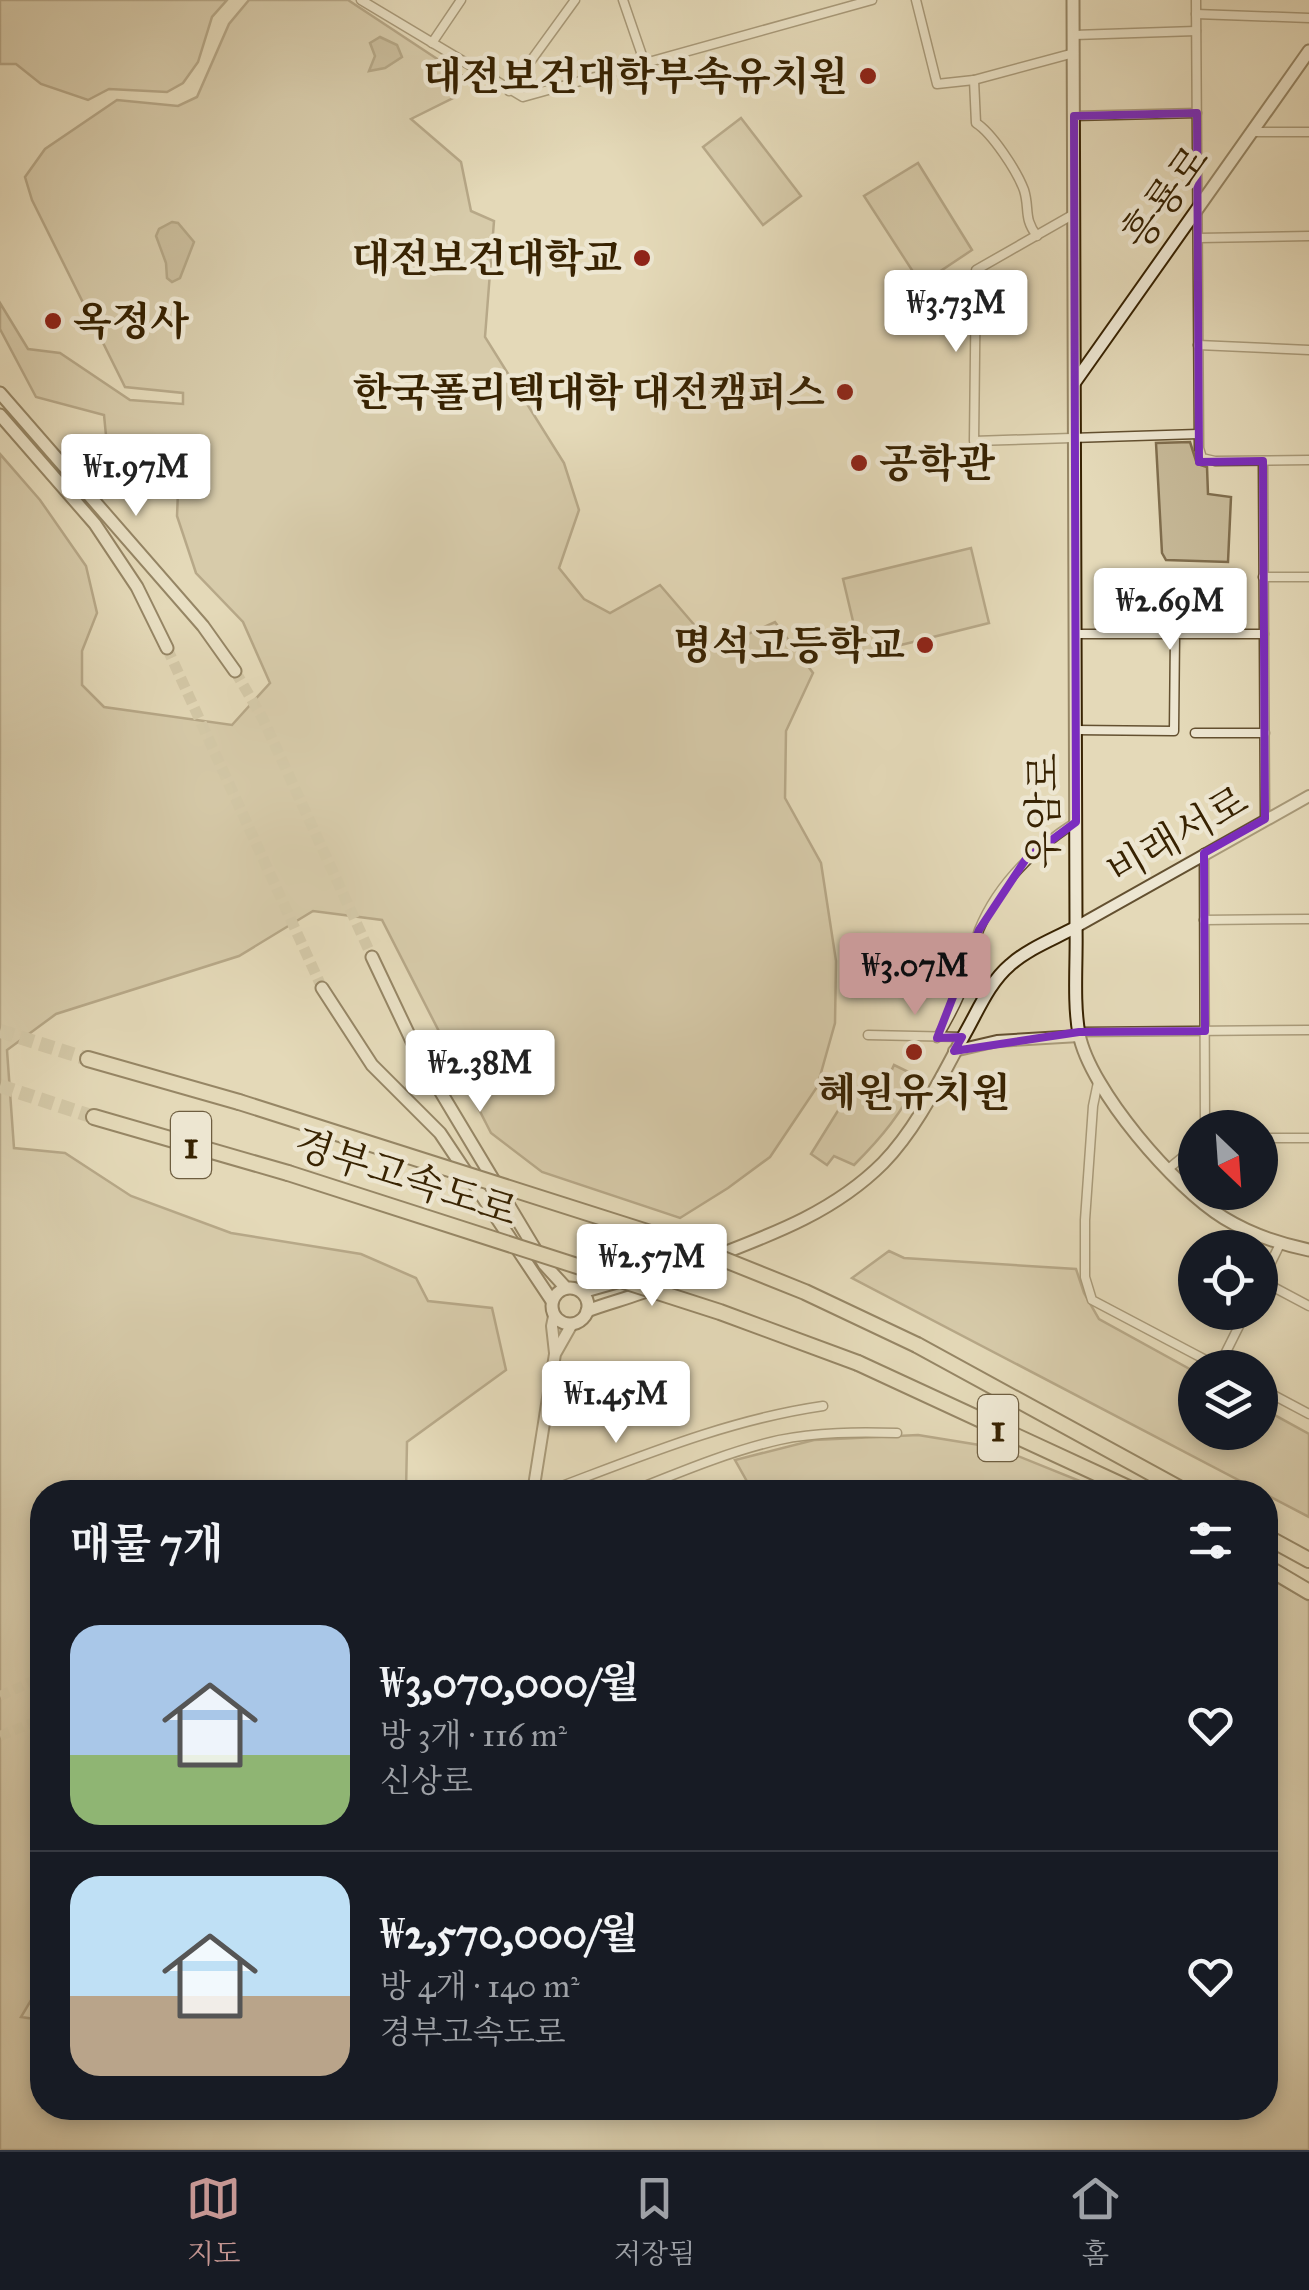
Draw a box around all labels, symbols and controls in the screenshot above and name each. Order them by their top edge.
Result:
place label: 대전보건대학부속유치원 [423,52,848,101]
marker: 대전보건대학부속유치원 [857,65,879,87]
street label: 흥룡로 [1112,136,1219,259]
place label: 대전보건대학교 [352,234,622,283]
marker: 대전보건대학교 [631,247,653,269]
pin: ₩3.73M [875,270,1037,355]
text: ₩3.73M [906,283,1006,322]
place label: 옥정사 [73,297,189,346]
marker: 옥정사 [42,310,64,332]
place label: 한국폴리텍대학 대전캠퍼스 [353,368,825,417]
marker: 한국폴리텍대학 대전캠퍼스 [834,381,856,403]
pin: ₩1.97M [55,434,217,519]
place label: 공학관 [879,439,995,488]
text: ₩1.97M [83,447,189,486]
marker: 공학관 [848,452,870,474]
pin: ₩2.69M [1089,568,1251,653]
text: ₩2.69M [1116,581,1224,620]
place label: 명석고등학교 [673,621,905,670]
marker: 명석고등학교 [914,634,936,656]
street label: 우암로 [1019,753,1068,869]
street label: 비래서로 [1098,776,1256,895]
pin: ₩3.07M [834,933,996,1018]
text: ₩3.07M [862,946,969,985]
pin: ₩2.38M [399,1030,561,1115]
marker: 혜원유치원 [903,1041,925,1063]
text: ₩2.38M [428,1043,532,1082]
place label: 혜원유치원 [817,1068,1011,1117]
north arrow [1178,1110,1278,1210]
map controls [1178,1110,1278,1450]
road number: 1 [171,1112,211,1178]
street label: 경부고속도로 [288,1118,524,1237]
pin: ₩2.57M [571,1224,733,1309]
button: locate [1178,1230,1278,1330]
text: ₩2.57M [599,1237,705,1276]
button: layers [1178,1350,1278,1450]
pin: ₩1.45M [535,1361,697,1446]
text: ₩1.45M [564,1374,668,1413]
road number: 1 [978,1395,1018,1461]
icon: filters [1183,1513,1238,1568]
text: 매물 7개 [70,1518,223,1570]
text: ₩3,070,000/월 [380,1657,640,1709]
icon: home [150,1665,270,1785]
icon: heart [1183,1698,1238,1753]
text: 방 3개 · 116 m² [380,1716,567,1755]
text: 신상로 [380,1762,473,1801]
text: ₩2,570,000/월 [380,1908,639,1960]
icon: home [150,1916,270,2036]
icon: heart [1183,1949,1238,2004]
text: 방 4개 · 140 m² [380,1967,579,2006]
text: 경부고속도로 [380,2013,565,2052]
tab: 지도 [186,2171,241,2271]
tab: 저장됨 [614,2171,695,2271]
tab: 홈 [1068,2171,1123,2271]

